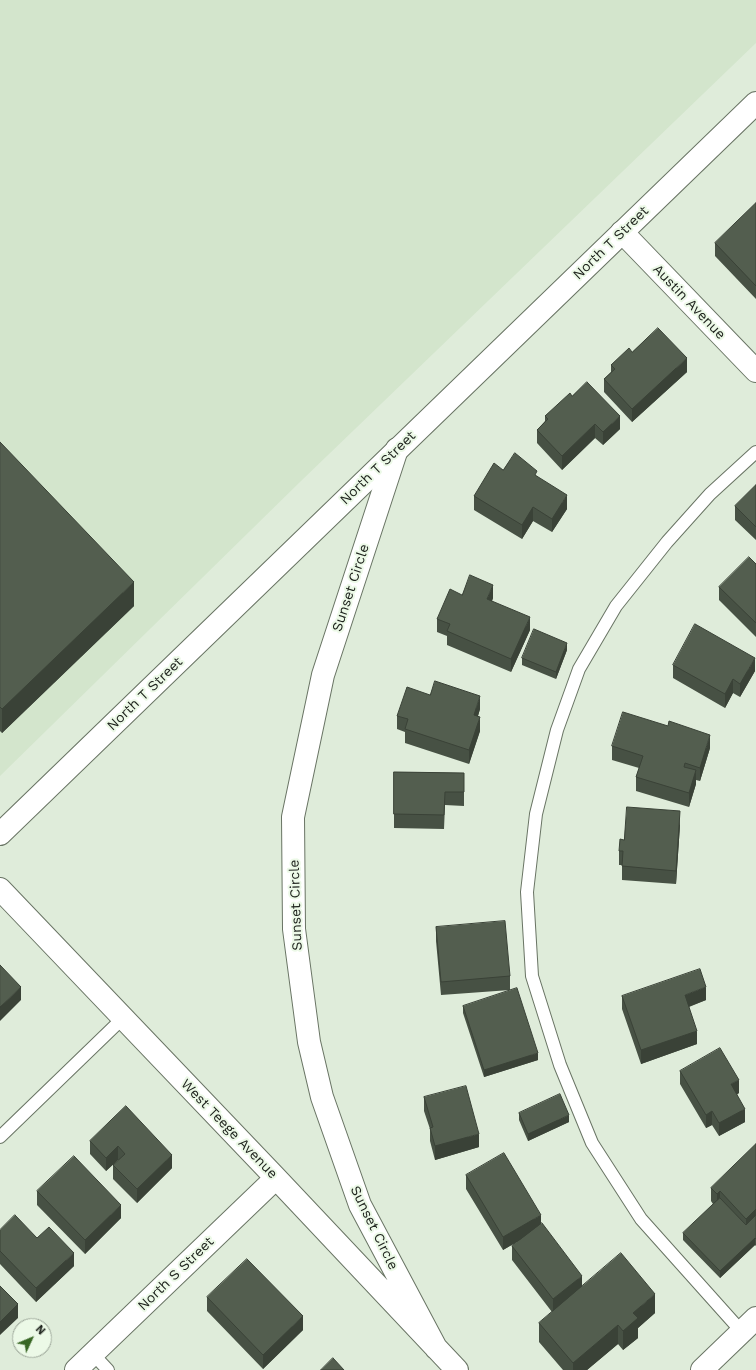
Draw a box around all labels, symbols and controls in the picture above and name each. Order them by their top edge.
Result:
street label: North T Street [570,203,652,283]
street label: Austin Avenue [649,261,729,343]
street label: North T Street [337,428,419,508]
street label: Sunset Circle [329,542,373,634]
street label: North T Street [104,654,186,734]
street label: Sunset Circle [286,859,306,951]
street label: West Teege Avenue [177,1076,281,1182]
street label: Sunset Circle [346,1183,402,1273]
street label: North S Street [135,1234,217,1314]
north arrow [12,1318,52,1358]
text: N [33,1323,48,1337]

